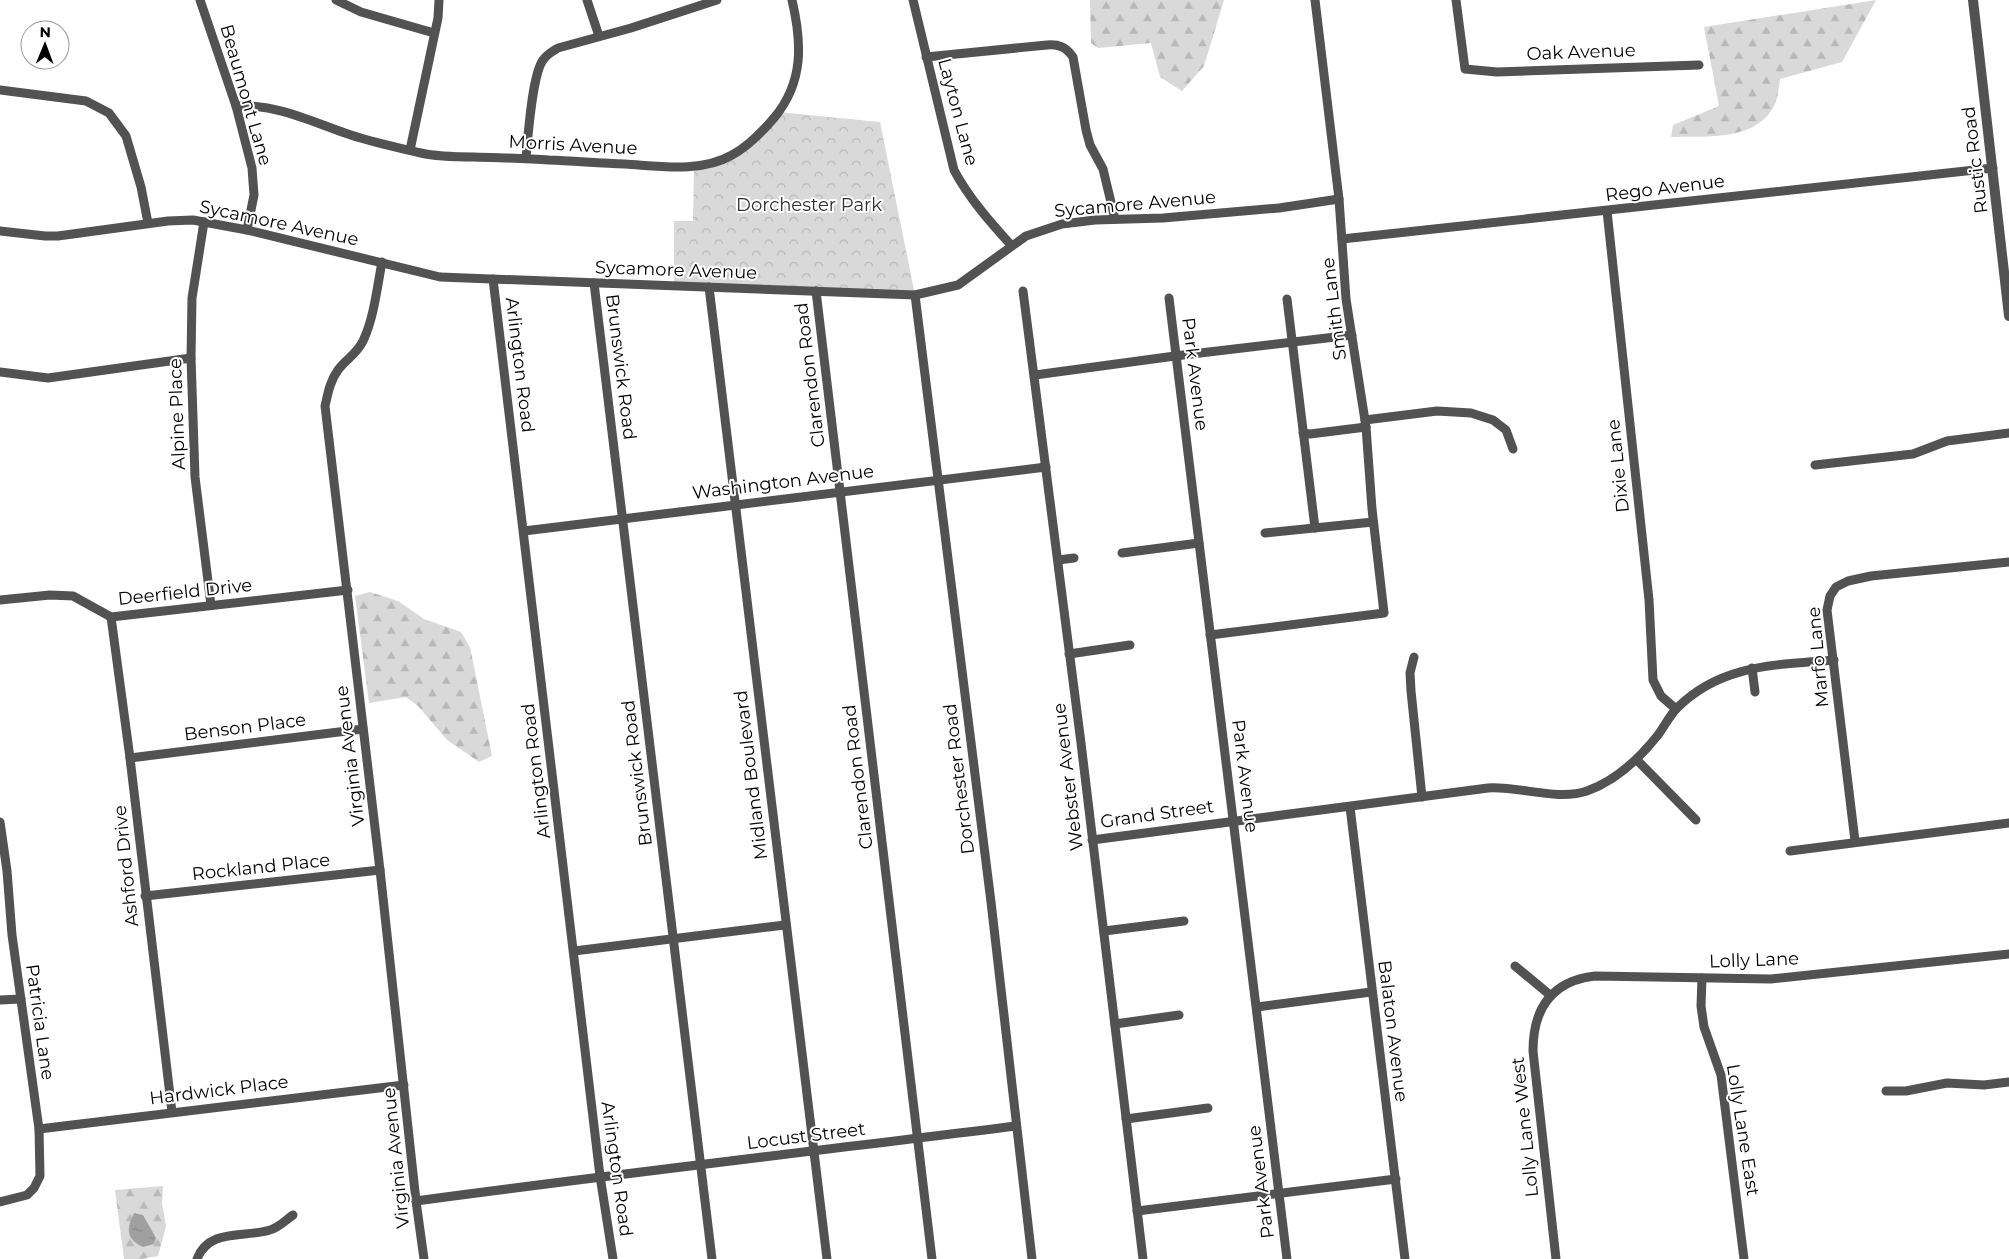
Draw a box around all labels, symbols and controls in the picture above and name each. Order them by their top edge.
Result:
north arrow [20,20,70,70]
street label: Beaumont Lane [215,22,277,168]
text: N [39,23,51,41]
street label: Oak Avenue [1526,39,1636,65]
street label: Layton Lane [933,56,983,168]
street label: Rustic Road [1958,105,1992,215]
street label: Morris Avenue [508,131,638,159]
street label: Rego Avenue [1604,170,1726,206]
street label: Sycamore Avenue [1053,186,1217,222]
park label: Dorchester Park [736,194,882,216]
street label: Sycamore Avenue [197,195,361,251]
street label: Sycamore Avenue [595,256,758,284]
street label: Smith Lane [1317,256,1351,362]
street label: Brunswick Road [601,293,641,441]
street label: Arlington Road [501,296,539,434]
street label: Clarendon Road [790,301,830,449]
street label: Park Avenue [1177,316,1213,432]
street label: Alpine Place [164,358,190,470]
street label: Dixie Lane [1602,418,1634,514]
street label: Washington Avenue [691,460,875,504]
street label: Deerfield Drive [117,574,253,610]
street label: Marfo Lane [1803,605,1833,708]
street label: Virginia Avenue [330,684,370,828]
street label: Midland Boulevard [730,689,772,861]
street label: Brunswick Road [617,699,657,847]
street label: Arlington Road [517,702,555,840]
street label: Dorchester Road [939,702,979,856]
street label: Webster Avenue [1048,702,1088,852]
street label: Clarendon Road [838,703,878,851]
street label: Benson Place [183,709,307,745]
street label: Park Avenue [1227,718,1263,834]
street label: Grand Street [1099,795,1215,833]
street label: Ashford Drive [109,804,143,928]
street label: Rockland Place [191,849,331,885]
street label: Lolly Lane [1709,947,1800,973]
street label: Balaton Avenue [1373,959,1413,1103]
street label: Patricia Lane [21,963,59,1082]
street label: Lolly Lane West [1507,1056,1543,1198]
street label: Lolly Lane East [1722,1062,1764,1198]
street label: Hardwick Place [148,1071,290,1109]
street label: Virginia Avenue [378,1086,414,1230]
street label: Arlington Road [597,1100,637,1238]
street label: Locust Street [745,1118,867,1154]
street label: Park Avenue [1243,1124,1279,1240]

